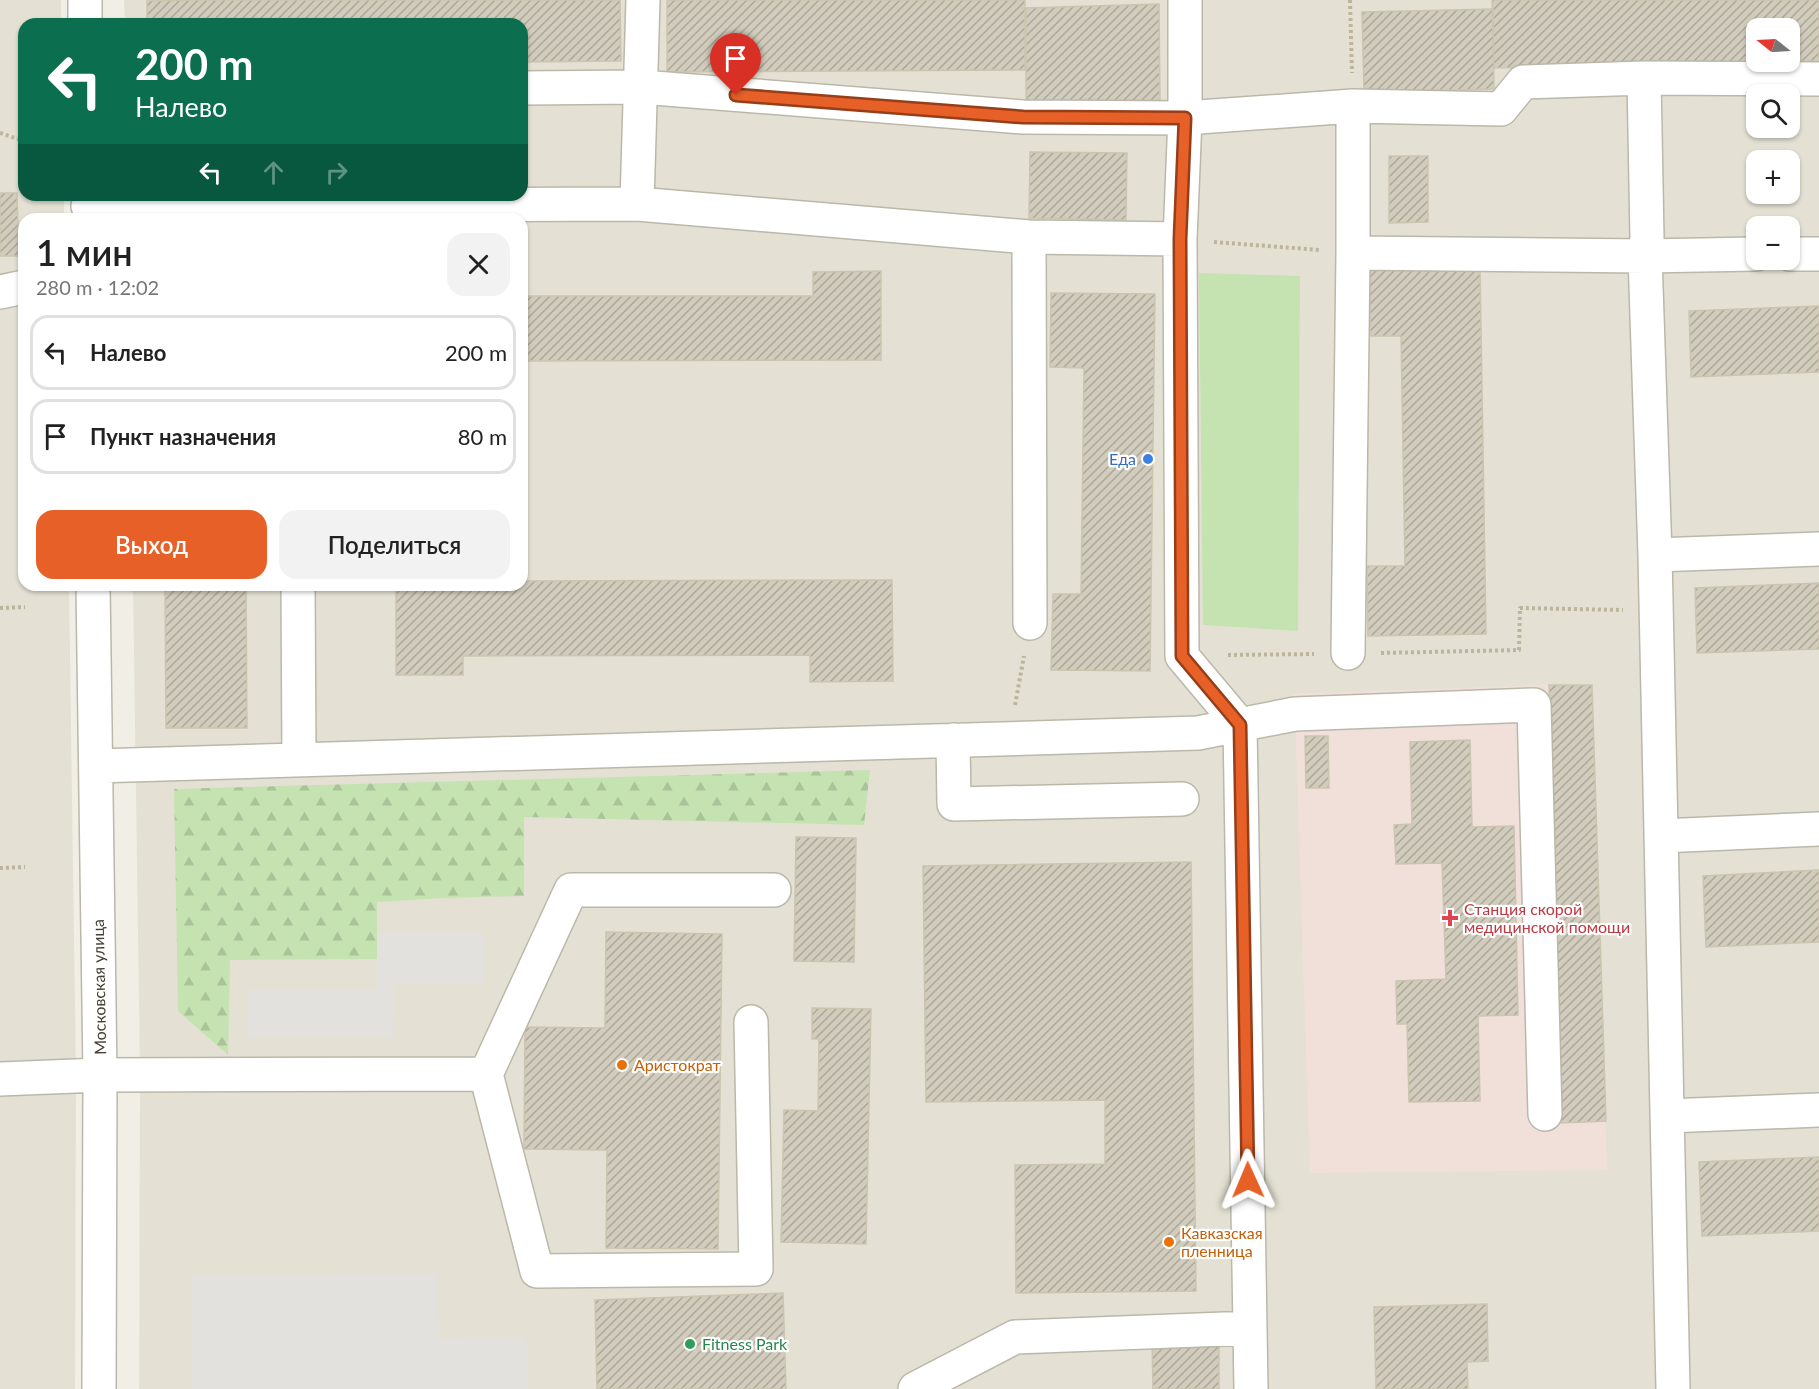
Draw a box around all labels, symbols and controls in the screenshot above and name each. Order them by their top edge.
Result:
north arrow [1746,18,1800,72]
map controls [1746,18,1800,270]
pin [710,33,761,95]
text: 200 m [135,39,253,89]
icon: left [36,42,114,120]
icon: arrive [719,42,752,75]
button: search [1746,84,1800,138]
text: Налево [135,90,227,123]
button: + [1746,150,1800,204]
icon: left [194,156,227,189]
icon: ahead [257,156,290,189]
icon: right [320,156,353,189]
button: − [1746,216,1800,270]
text: 1 мин [36,230,133,274]
button: close [447,233,510,296]
text: 280 m · 12:02 [36,275,159,299]
icon: left [39,336,72,369]
text: Налево [90,339,166,366]
text: 200 m [445,339,507,366]
icon: arrive [39,420,72,453]
text: Пункт назначения [90,423,276,450]
text: 80 m [458,423,507,450]
place label: Еда [1109,449,1136,468]
marker: Еда [1141,452,1155,466]
button: Выход [36,510,267,579]
button: Поделиться [279,510,510,579]
place label: Станция скорой медицинской помощи [1464,899,1630,936]
marker: Станция скорой медицинской помощи [1441,909,1459,927]
street label: Московская улица [88,919,109,1055]
place label: Аристократ [634,1055,721,1074]
marker: Аристократ [615,1058,629,1072]
position arrow [1216,1148,1280,1212]
place label: Кавказская пленница [1181,1223,1263,1260]
marker: Кавказская пленница [1162,1235,1176,1249]
place label: Fitness Park [702,1334,788,1353]
marker: Fitness Park [683,1337,697,1351]

